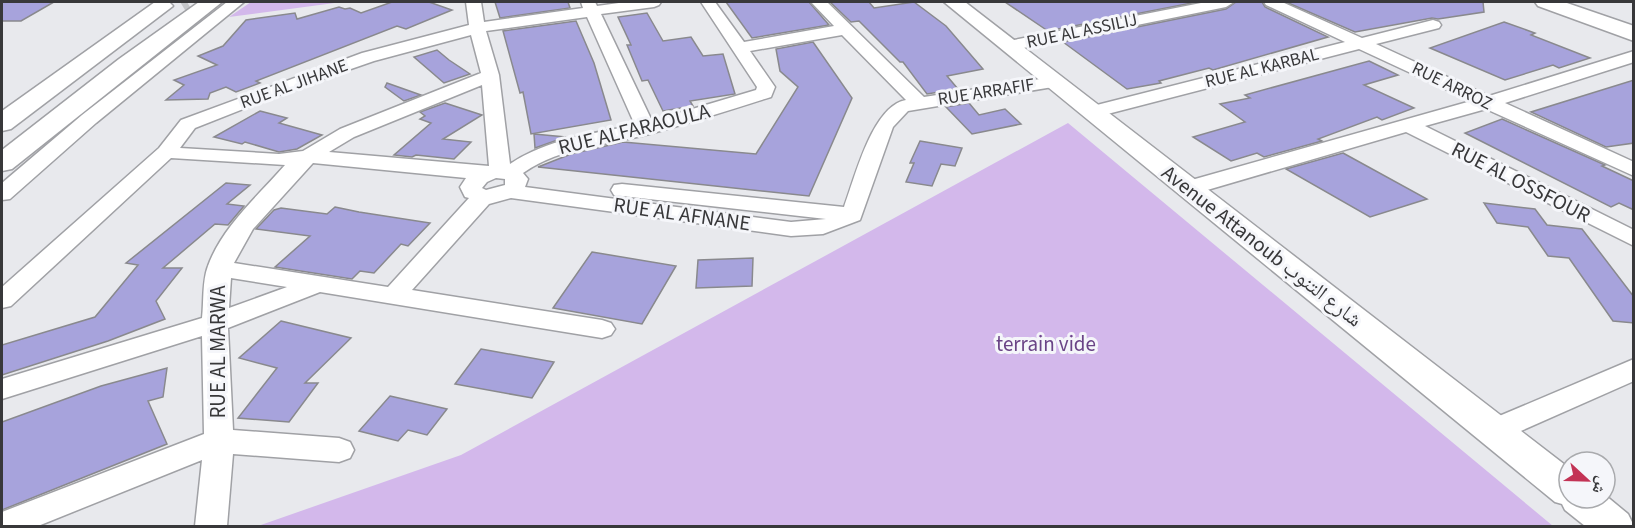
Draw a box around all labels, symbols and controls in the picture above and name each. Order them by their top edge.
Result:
street label: RUE AL ASSILIJ [1024,7,1140,55]
street label: RUE AL KARBAL [1202,42,1322,94]
street label: RUE AL JIHANE [237,53,351,115]
street label: RUE ARROZ [1408,56,1496,116]
street label: RUE ARRAFIF [936,72,1036,112]
street label: RUE ALFARAOULA [555,95,714,162]
street label: RUE AL OSSFOUR [1446,134,1596,230]
street label: Avenue Attanoub شارع التنوب [1155,158,1369,334]
street label: RUE AL AFNANE [612,190,752,238]
street label: RUE AL MARWA [203,285,233,419]
park label: terrain vide [996,329,1096,359]
north arrow [1557,450,1617,510]
text: ش [1587,473,1613,497]

